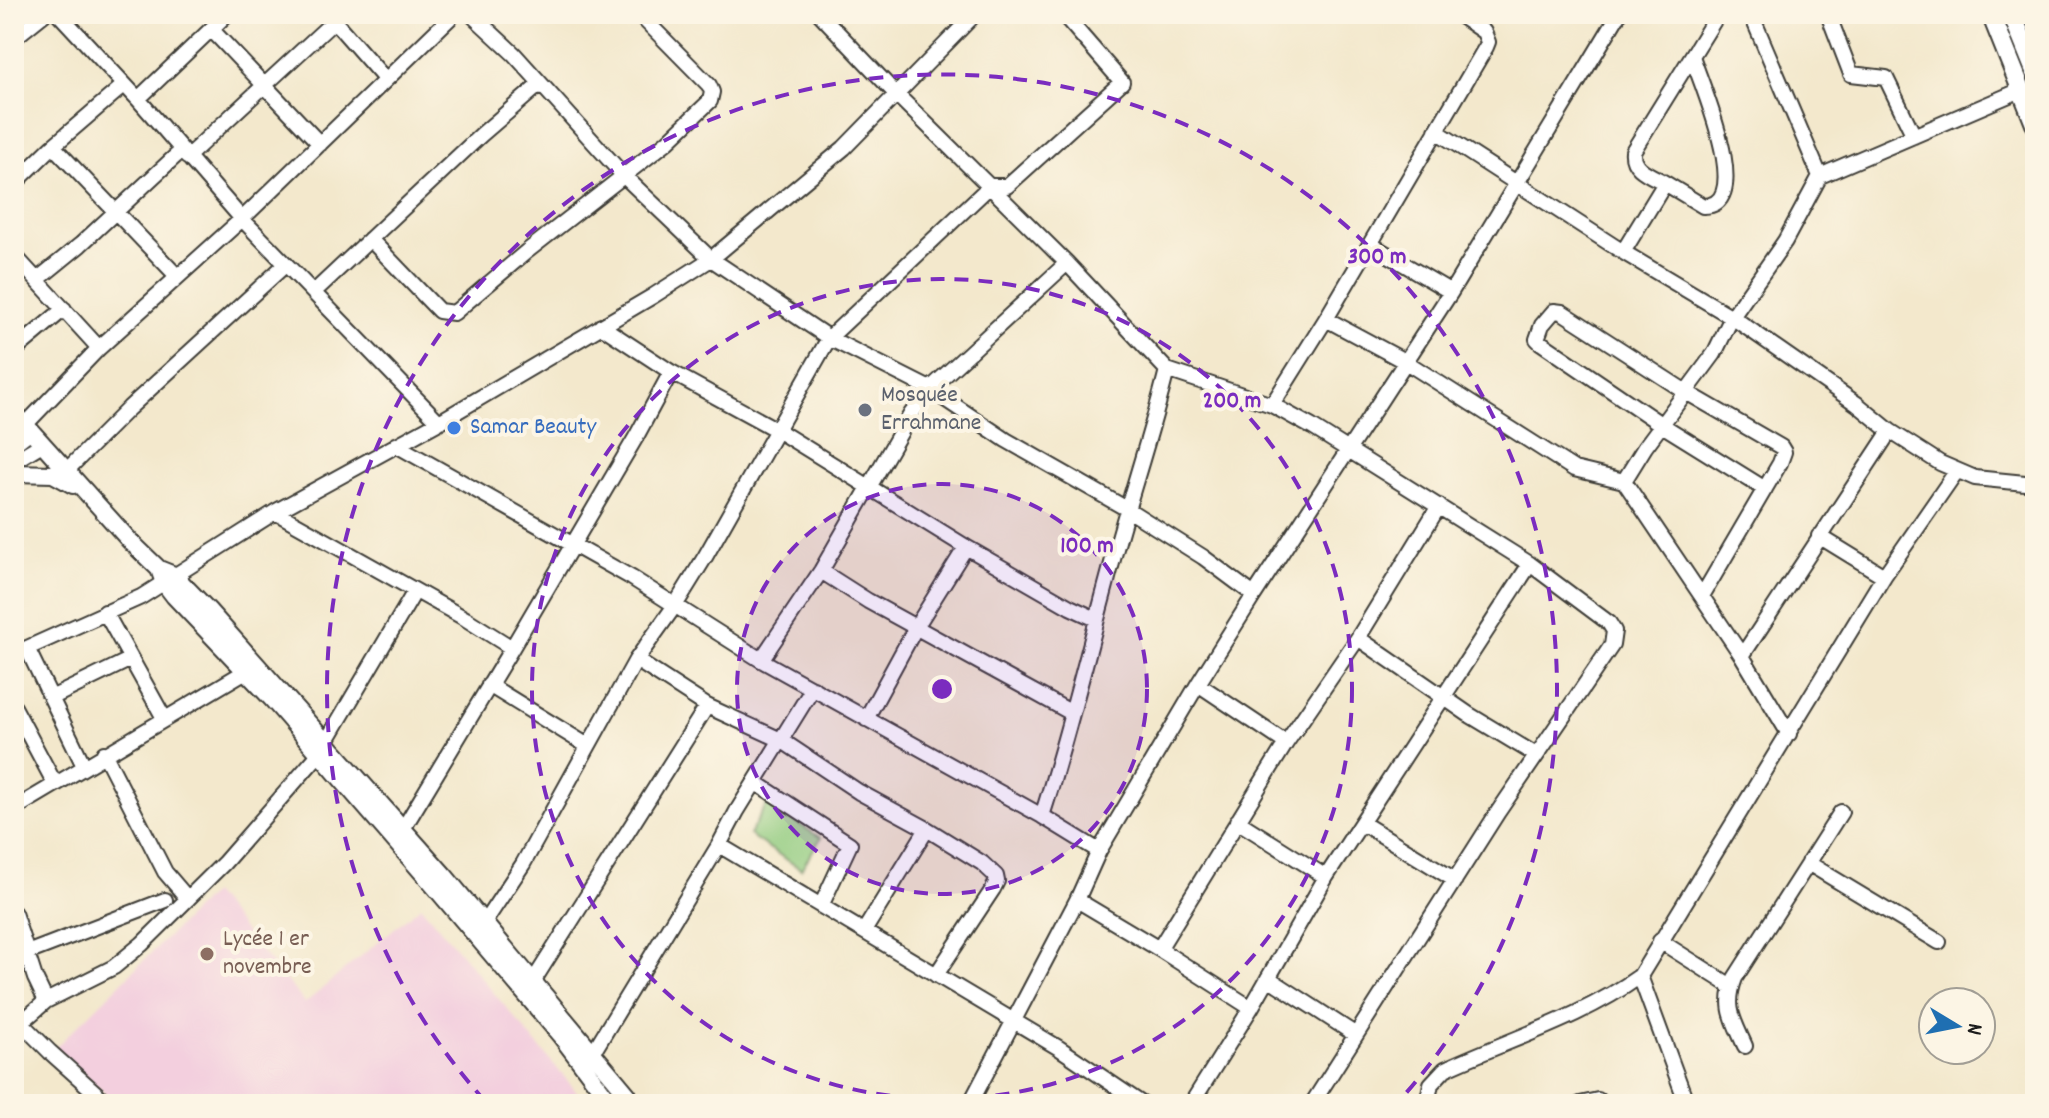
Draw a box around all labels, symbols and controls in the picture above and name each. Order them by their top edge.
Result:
text: 300 m [1348,241,1406,275]
place label: Mosquée Errahmane [881,379,981,441]
text: 200 m [1203,385,1261,419]
marker: Mosquée Errahmane [856,401,874,419]
place label: Samar Beauty [470,411,597,445]
marker: Samar Beauty [445,419,463,437]
text: 100 m [1060,530,1114,564]
centre of rings [928,675,956,703]
place label: Lycée 1 er novembre [223,923,312,985]
marker: Lycée 1 er novembre [198,945,216,963]
north arrow [1917,986,1997,1066]
text: N [1957,1021,1989,1037]

